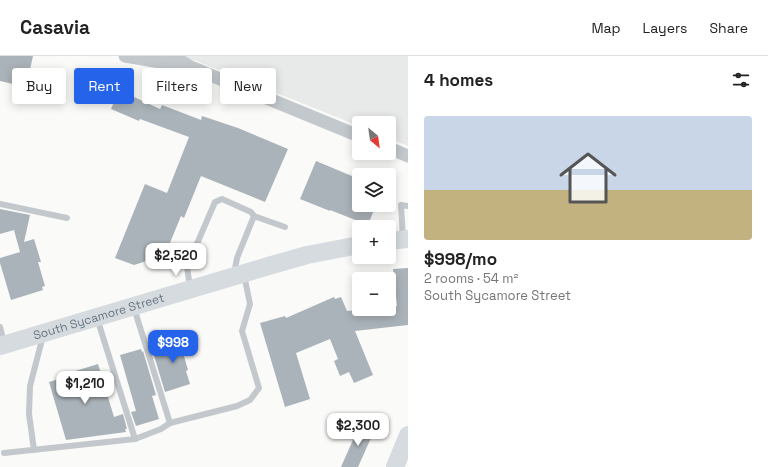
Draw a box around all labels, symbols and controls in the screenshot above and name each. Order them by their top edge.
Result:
text: Casavia [20,15,90,40]
text: Map [591,19,621,37]
text: Layers [643,19,687,37]
text: Share [709,19,748,37]
chip: Buy [12,68,66,104]
chip: Rent [74,68,134,104]
chip: Filters [142,68,212,104]
chip: New [220,68,276,104]
text: 4 homes [424,69,493,91]
icon: filters [730,69,752,91]
north arrow [352,116,396,160]
map controls [352,116,396,316]
icon: home [552,142,624,214]
button: layers [352,168,396,212]
button: + [352,220,396,264]
pin: $2,520 [143,243,209,277]
text: $2,520 [154,247,198,264]
text: $998/mo [424,248,497,270]
text: 2 rooms · 54 m² [424,270,518,287]
button: − [352,272,396,316]
text: South Sycamore Street [424,287,571,304]
street label: South Sycamore Street [31,290,166,344]
pin: $998 [149,330,197,364]
text: $998 [157,334,189,351]
pin: $1,210 [52,371,118,405]
text: $1,210 [65,375,105,392]
pin: $2,300 [325,413,391,447]
text: $2,300 [336,417,380,434]

